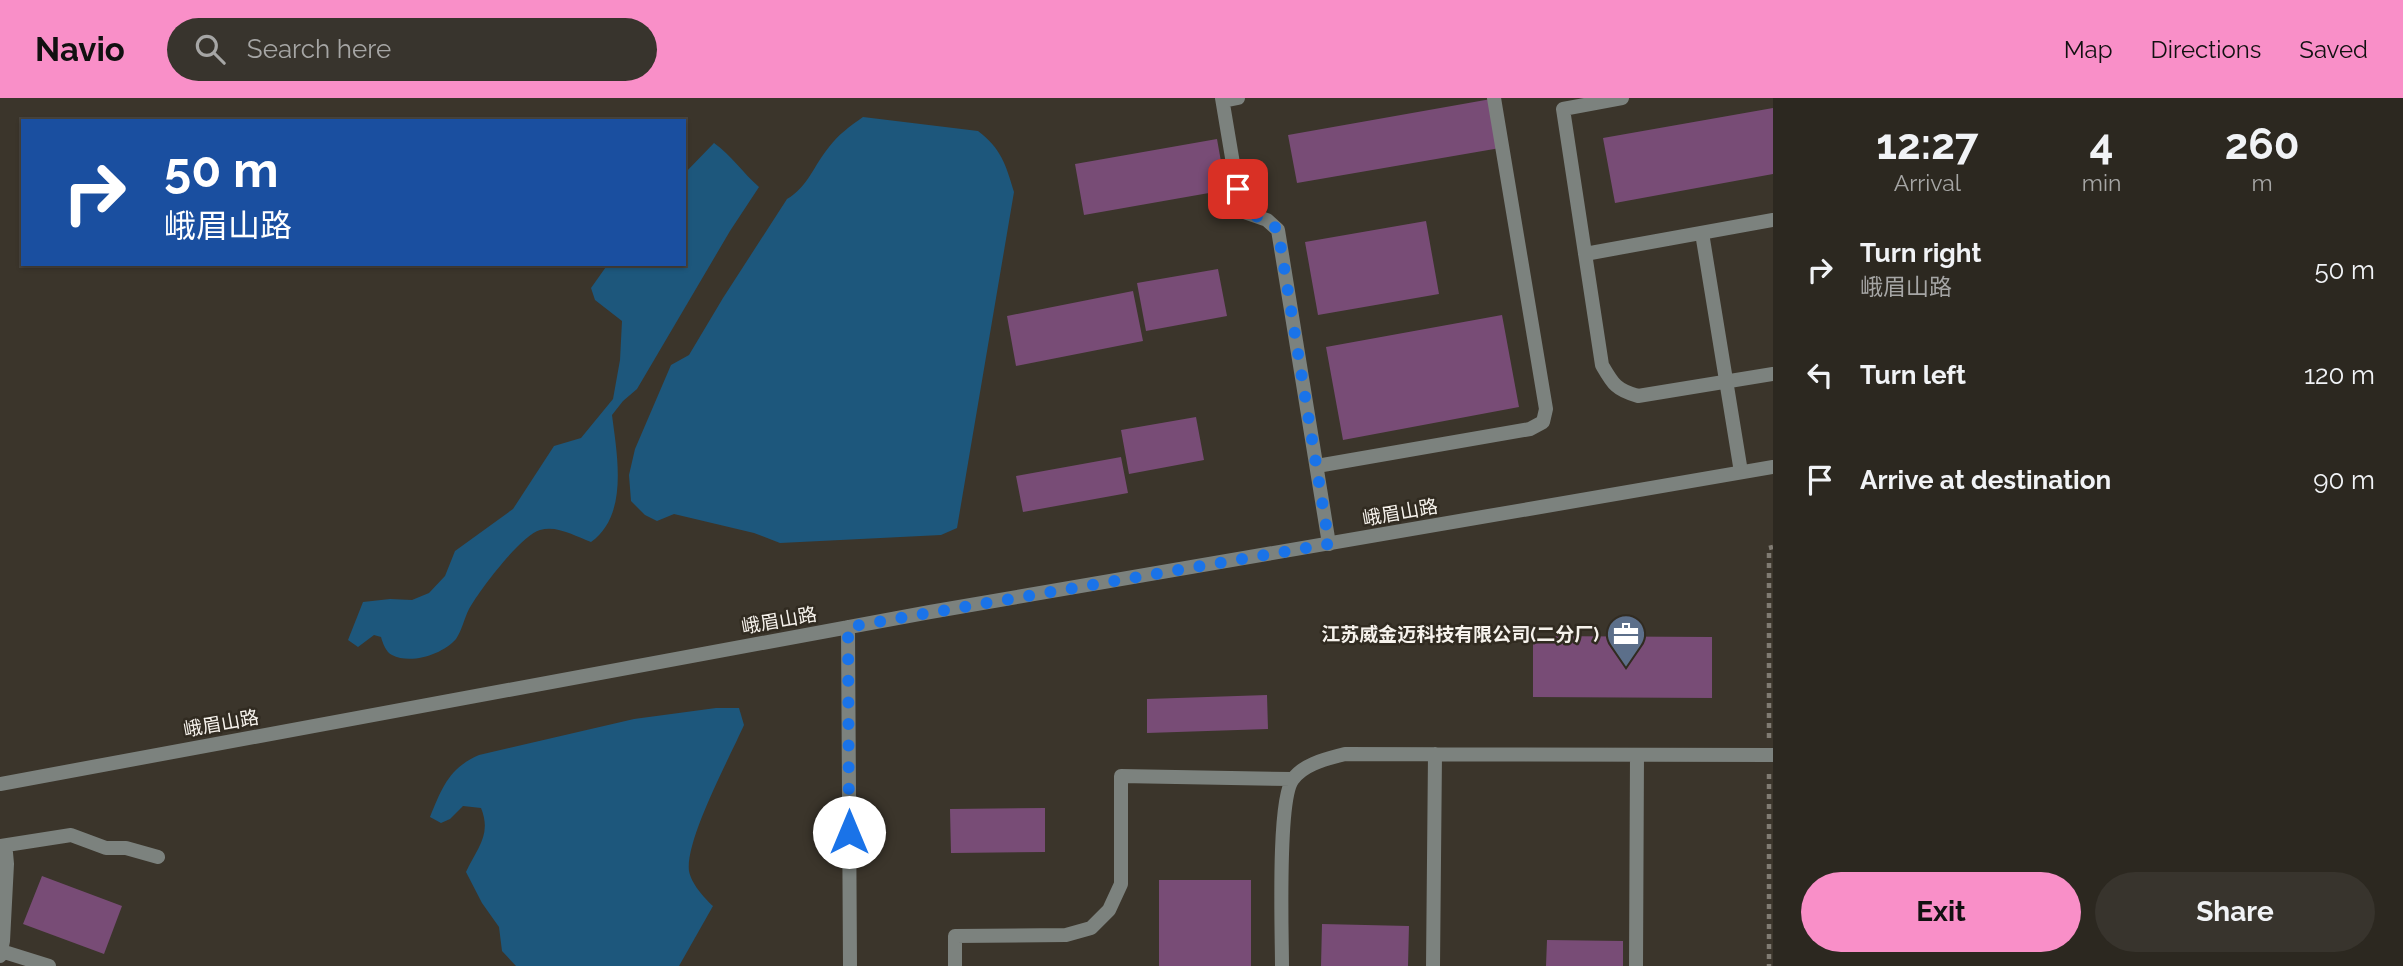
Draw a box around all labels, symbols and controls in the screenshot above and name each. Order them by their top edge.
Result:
search box [167,18,657,81]
text: Navio [35,30,125,69]
icon: search [191,30,229,68]
text: Search here [247,34,391,64]
text: Map [2064,35,2113,64]
text: Directions [2151,35,2261,64]
text: Saved [2299,35,2368,64]
text: 12:27 [1876,120,1978,169]
text: 4 [2090,120,2114,169]
text: 260 [2225,120,2300,169]
text: 50 m [164,141,279,198]
icon: right [49,147,140,238]
pin [1208,159,1268,219]
text: Arrival [1894,169,1961,196]
text: min [2082,169,2121,196]
text: m [2252,169,2273,196]
icon: arrive [1219,170,1257,208]
text: 峨眉山路 [164,207,292,244]
text: Turn right [1860,238,1981,268]
icon: right [1801,251,1839,289]
text: 50 m [2314,255,2375,285]
text: 峨眉山路 [1860,273,1952,300]
icon: left [1801,356,1839,394]
text: Turn left [1860,360,1966,390]
text: 120 m [2304,360,2375,390]
icon: arrive [1801,461,1839,499]
text: Arrive at destination [1860,465,2111,495]
text: 90 m [2313,465,2375,495]
street label: 峨眉山路 [1361,495,1439,529]
street label: 峨眉山路 [740,603,818,637]
office icon: 江苏威金迈科技有限公司(二分厂) [1605,613,1647,668]
place label: 江苏威金迈科技有限公司(二分厂) [1321,623,1599,645]
street label: 峨眉山路 [182,706,260,740]
position arrow [812,795,886,869]
button: Exit [1801,872,2081,952]
button: Share [2095,872,2375,952]

